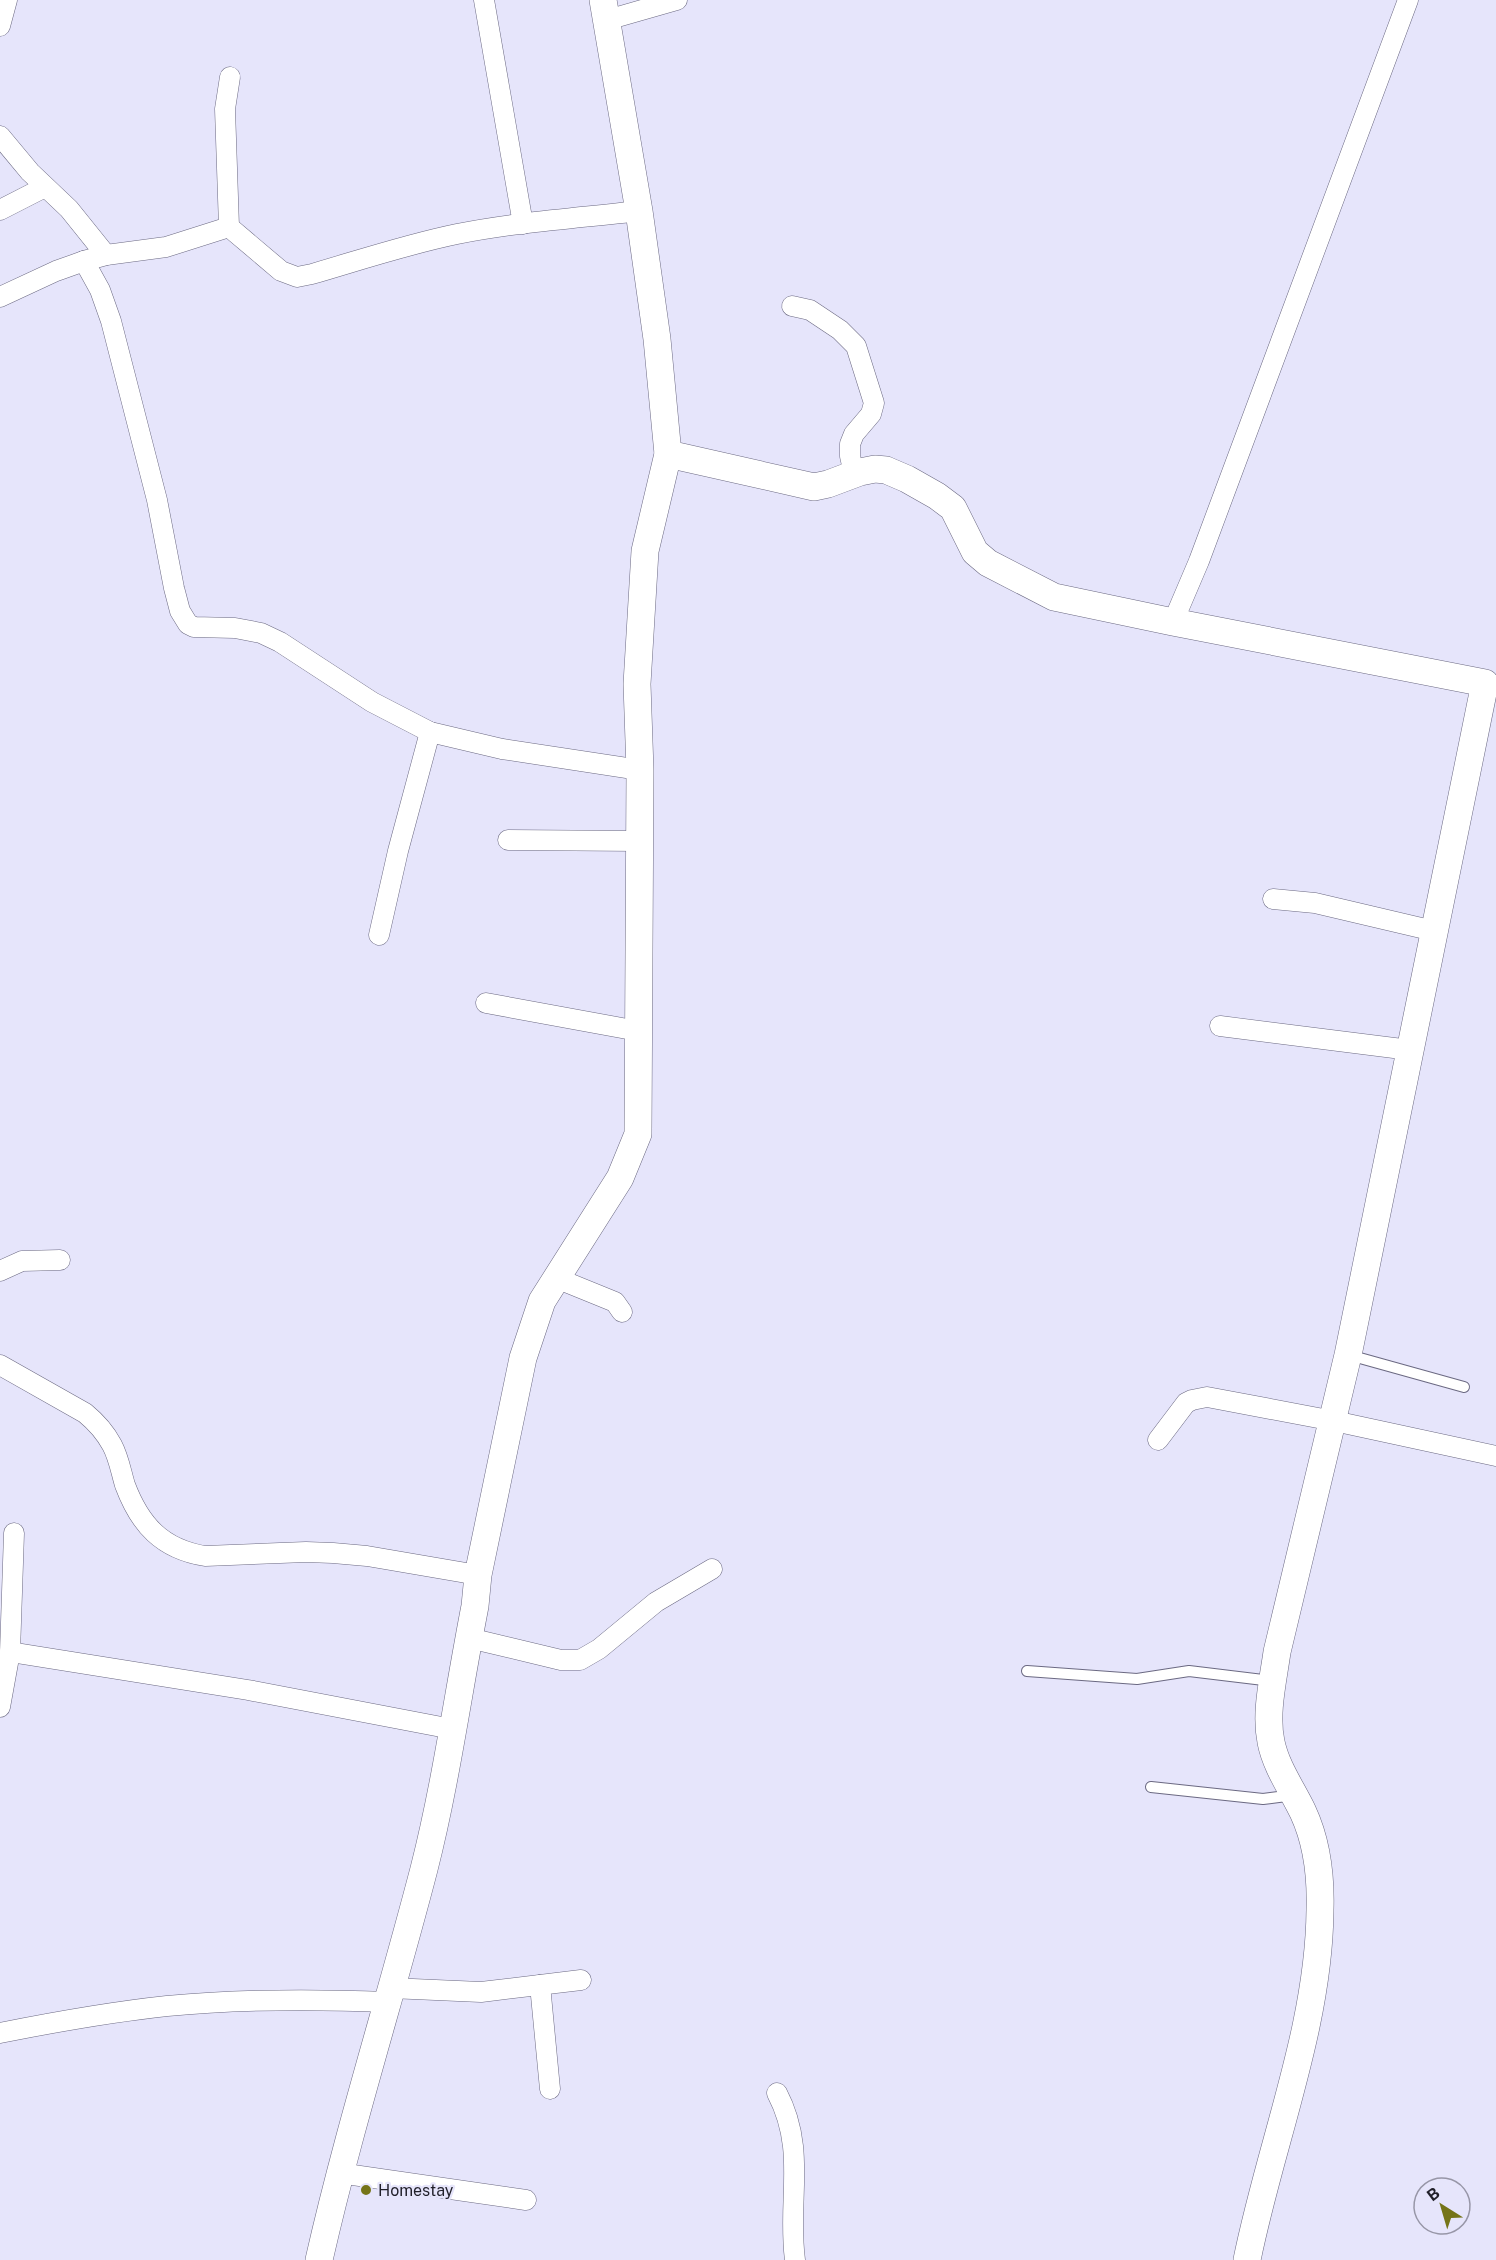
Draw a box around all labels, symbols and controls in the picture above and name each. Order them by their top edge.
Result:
north arrow [1412,2176,1472,2236]
place label: Homestay [378,2181,454,2200]
marker: Homestay [359,2183,373,2197]
text: B [1423,2184,1443,2205]

